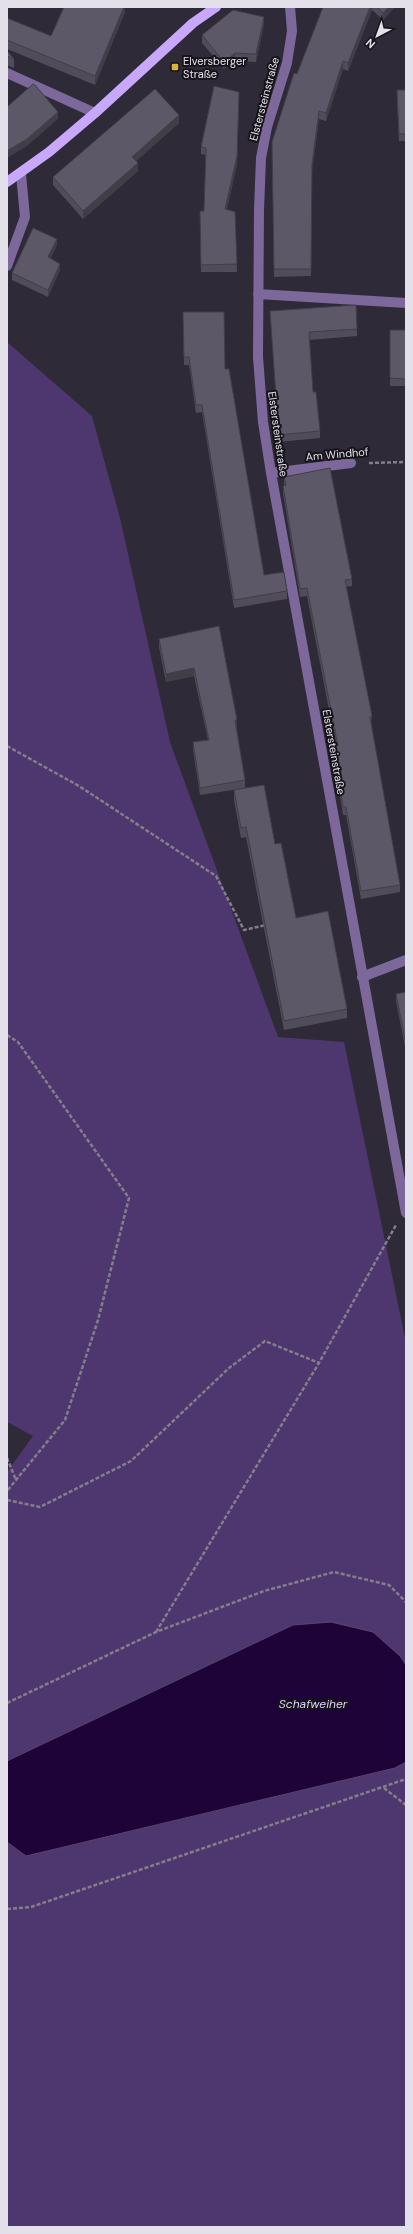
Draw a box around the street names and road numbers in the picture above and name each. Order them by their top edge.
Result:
street label: Elstersteinstraße [246,56,282,142]
street label: Elstersteinstraße [265,390,291,478]
street label: Am Windhof [305,444,369,464]
street label: Elstersteinstraße [320,708,348,796]

